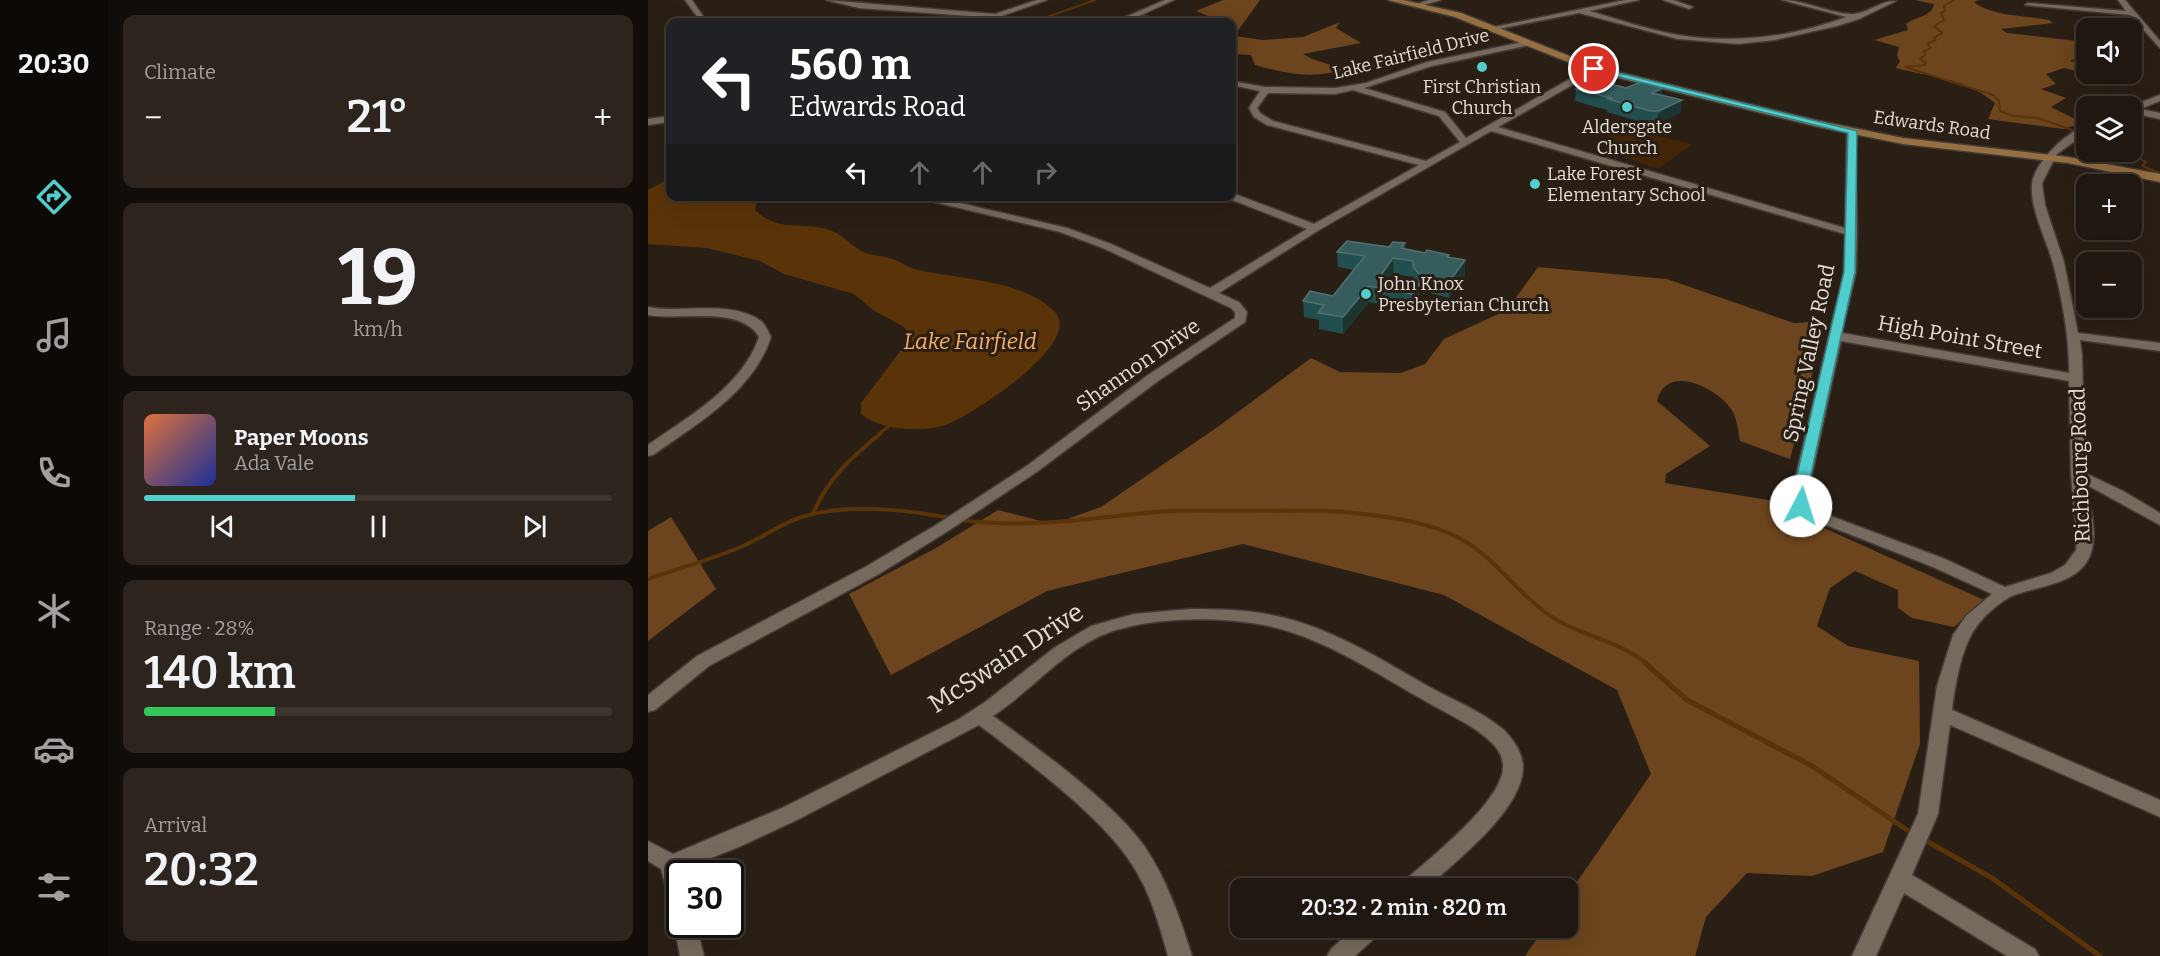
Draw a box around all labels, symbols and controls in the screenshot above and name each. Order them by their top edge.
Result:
map controls [2076,18,2142,318]
button: sound [2076,18,2142,84]
street label: Lake Fairfield Drive [1330,24,1492,84]
text: 560 m [789,40,911,90]
icon: left [690,42,768,120]
pin [1568,43,1619,94]
text: 20:30 [18,48,90,80]
icon: arrive [1577,52,1610,85]
text: Climate [144,60,216,84]
marker: First Christian Church [1475,60,1489,74]
place label: First Christian Church [1423,76,1542,119]
text: 21° [347,90,409,144]
text: Edwards Road [789,91,966,123]
button: layers [2076,96,2142,162]
text: − [144,98,162,138]
text: + [593,98,612,138]
marker: Aldersgate Church [1620,100,1634,114]
street label: Edwards Road [1872,106,1992,144]
place label: Aldersgate Church [1582,116,1672,159]
icon: left [840,156,873,189]
icon: ahead [903,156,936,189]
icon: ahead [966,156,999,189]
icon: right [1029,156,1062,189]
place label: Lake Forest Elementary School [1547,163,1706,206]
button: + [2076,174,2142,240]
icon: directions [33,176,75,218]
marker: Lake Forest Elementary School [1528,177,1542,191]
text: 19 [338,231,418,325]
button: − [2076,252,2142,318]
street label: Spring Valley Road [1777,262,1841,444]
place label: John Knox Presbyterian Church [1377,273,1549,316]
marker: John Knox Presbyterian Church [1359,287,1373,301]
street label: High Point Street [1876,310,2045,364]
street label: Shannon Drive [1071,313,1205,417]
icon: music [33,314,75,356]
text: km/h [353,317,403,341]
water label: Lake Fairfield [903,328,1037,355]
street label: Richbourg Road [2064,387,2096,543]
text: Paper Moons [234,424,369,451]
text: Ada Vale [234,451,314,475]
icon: phone [33,452,75,494]
position arrow [1769,474,1833,538]
icon: previous [206,510,239,543]
icon: pause [362,510,395,543]
icon: next [518,510,551,543]
icon: climate [33,590,75,632]
street label: McSwain Drive [923,596,1089,720]
text: Range · 28% [144,616,254,640]
text: 140 km [144,646,296,700]
icon: car [33,728,75,770]
text: Arrival [144,813,207,837]
text: 20:32 [144,843,259,897]
speed limit sign: 30 [666,860,744,938]
icon: filters [33,866,75,908]
text: 20:32 · 2 min · 820 m [1301,894,1507,921]

